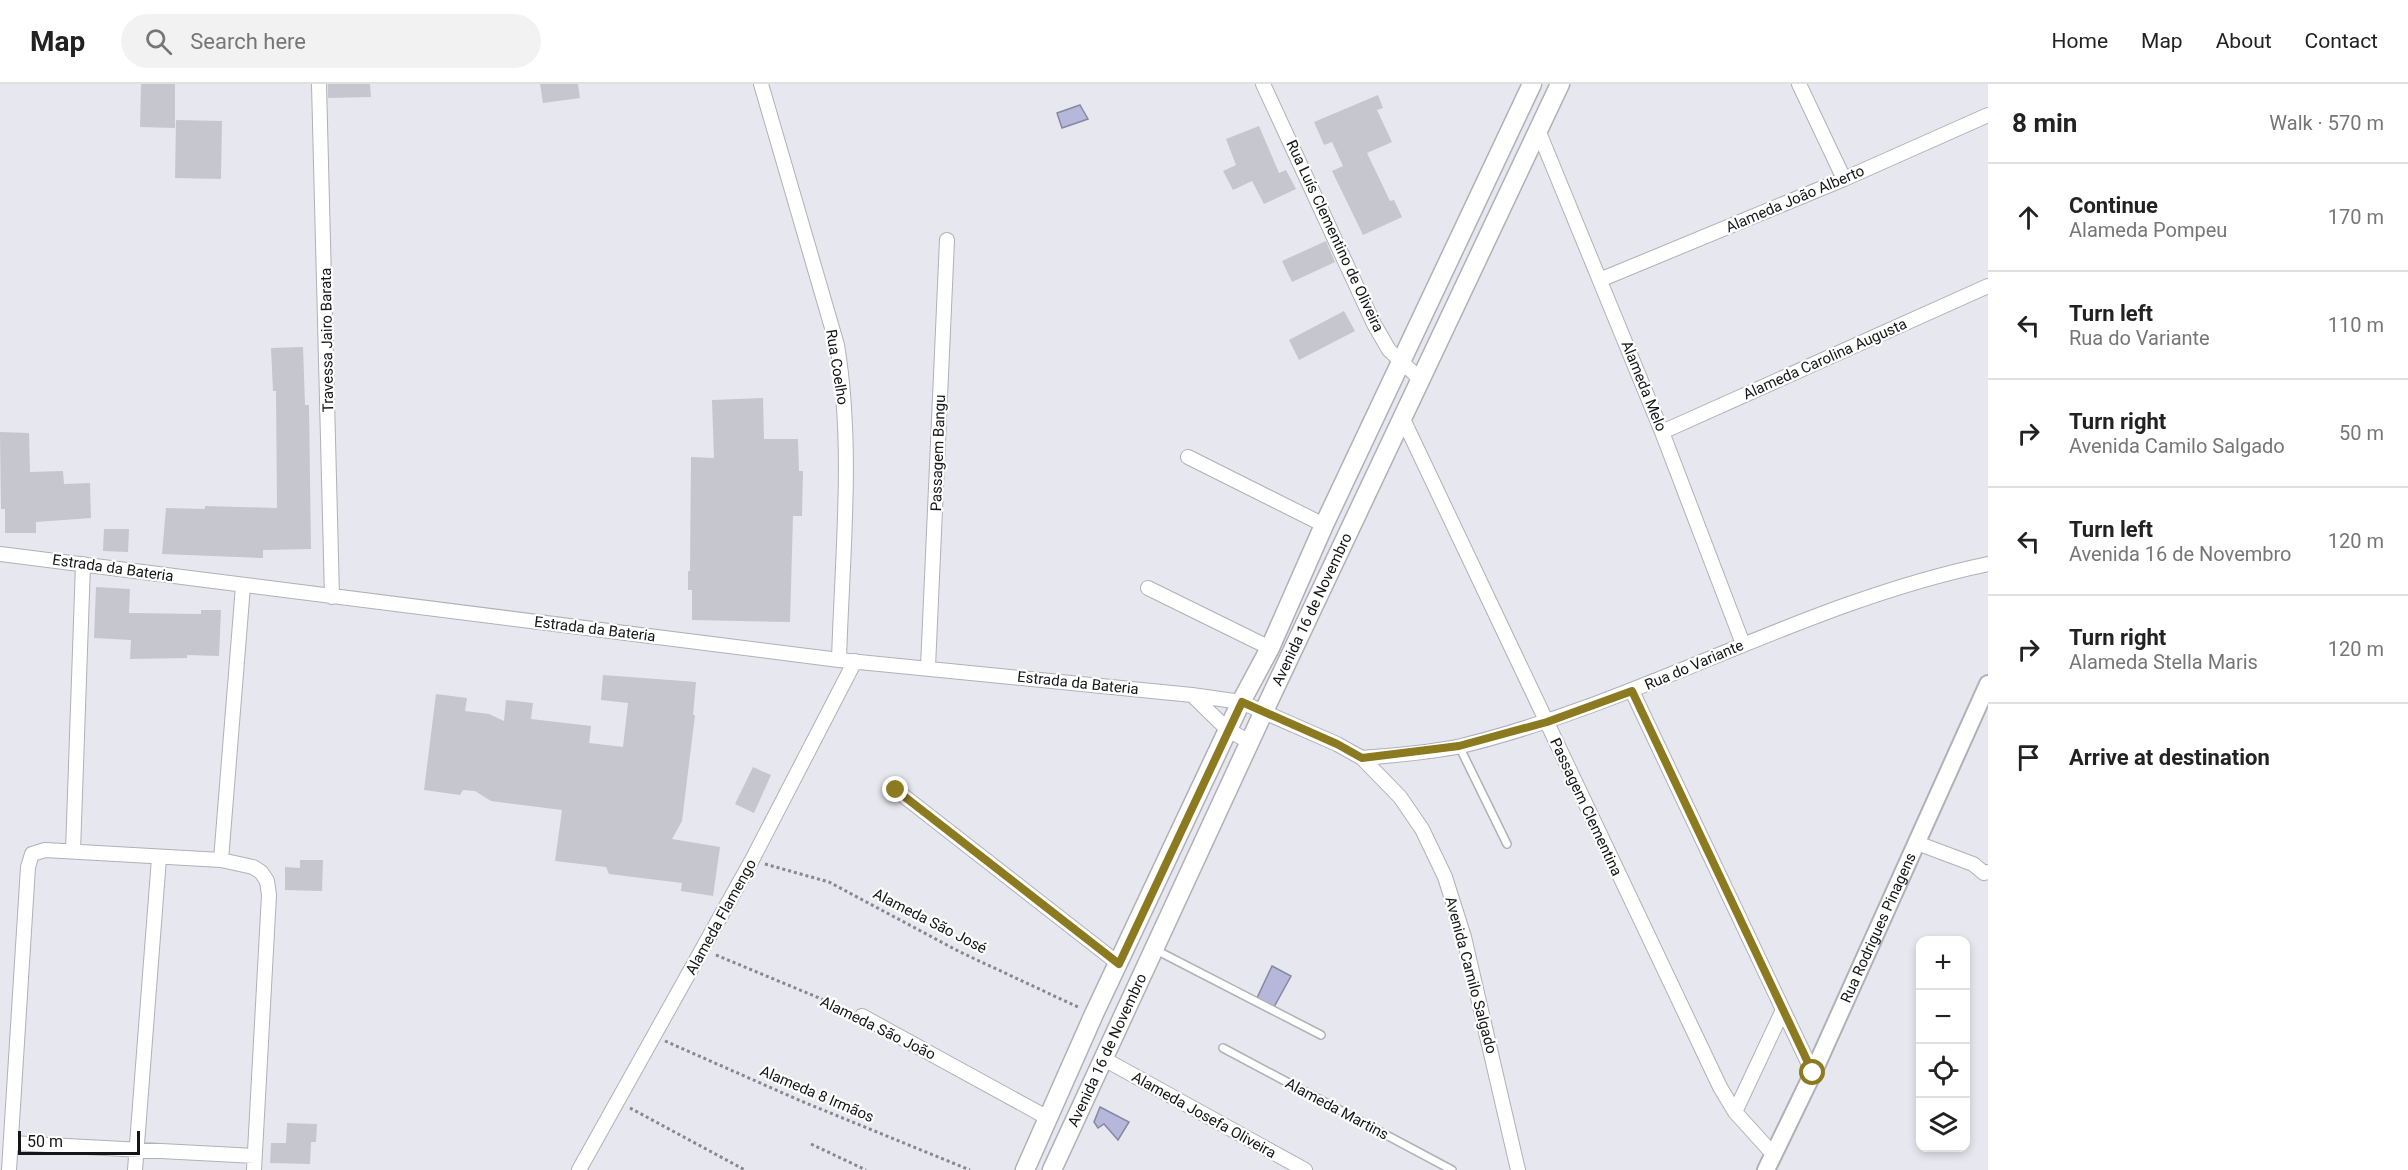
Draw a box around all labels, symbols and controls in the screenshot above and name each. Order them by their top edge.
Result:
search box [121,14,541,68]
text: Map [30,25,85,58]
icon: search [142,25,175,58]
text: Search here [190,29,306,54]
text: Home [2052,29,2108,53]
text: Map [2141,29,2183,53]
text: About [2216,29,2272,53]
text: Contact [2305,29,2378,53]
text: 8 min [2012,108,2077,138]
text: Walk · 570 m [2269,111,2384,135]
street label: Rua Luís Clementino de Oliveira [1282,137,1388,335]
street label: Alameda João Alberto [1723,162,1867,236]
text: Continue [2069,193,2158,218]
icon: ahead [2012,201,2045,234]
text: 170 m [2328,205,2384,229]
text: Alameda Pompeu [2069,218,2227,242]
street label: Travessa Jairo Barata [317,268,337,412]
text: Turn left [2069,301,2153,326]
icon: left [2012,309,2045,342]
text: 110 m [2328,313,2384,337]
street label: Alameda Carolina Augusta [1740,315,1910,403]
text: Rua do Variante [2069,326,2210,350]
street label: Rua Coelho [822,328,852,406]
street label: Alameda Melo [1618,338,1670,434]
street label: Passagem Bangu [927,394,949,512]
text: Turn right [2069,409,2166,434]
icon: right [2012,417,2045,450]
text: 50 m [2339,421,2384,445]
text: Avenida Camilo Salgado [2069,434,2285,458]
text: Turn left [2069,517,2153,542]
icon: left [2012,525,2045,558]
text: 120 m [2328,529,2384,553]
street label: Avenida 16 de Novembro [1268,530,1356,689]
text: Avenida 16 de Novembro [2069,542,2292,566]
street label: Estrada da Bateria [51,551,175,585]
street label: Estrada da Bateria [533,613,657,645]
text: Turn right [2069,625,2166,650]
icon: right [2012,633,2045,666]
street label: Rua do Variante [1642,636,1746,694]
text: 120 m [2328,637,2384,661]
text: Alameda Stella Maris [2069,650,2258,674]
street label: Estrada da Bateria [1016,668,1140,698]
street label: Passagem Clementina [1546,735,1626,879]
icon: arrive [2012,741,2045,774]
text: Arrive at destination [2069,745,2270,770]
route end [882,776,908,802]
street label: Rua Rodrigues Pinagens [1837,850,1920,1006]
street label: Alameda Flamengo [682,856,760,978]
street label: Alameda São José [870,885,990,957]
street label: Avenida Camilo Salgado [1441,895,1501,1055]
map controls [1916,936,1970,1152]
button: + [1916,936,1970,990]
street label: Avenida 16 de Novembro [1064,971,1151,1130]
button: − [1916,990,1970,1044]
street label: Alameda São João [817,992,939,1064]
button: locate [1916,1044,1970,1098]
route start [1799,1059,1825,1085]
street label: Alameda 8 Irmãos [757,1062,877,1126]
street label: Alameda Josefa Oliveira [1129,1068,1279,1162]
street label: Alameda Martins [1282,1074,1392,1144]
button: layers [1916,1098,1970,1152]
scale bar [18,1128,140,1156]
text: 50 m [27,1132,63,1151]

